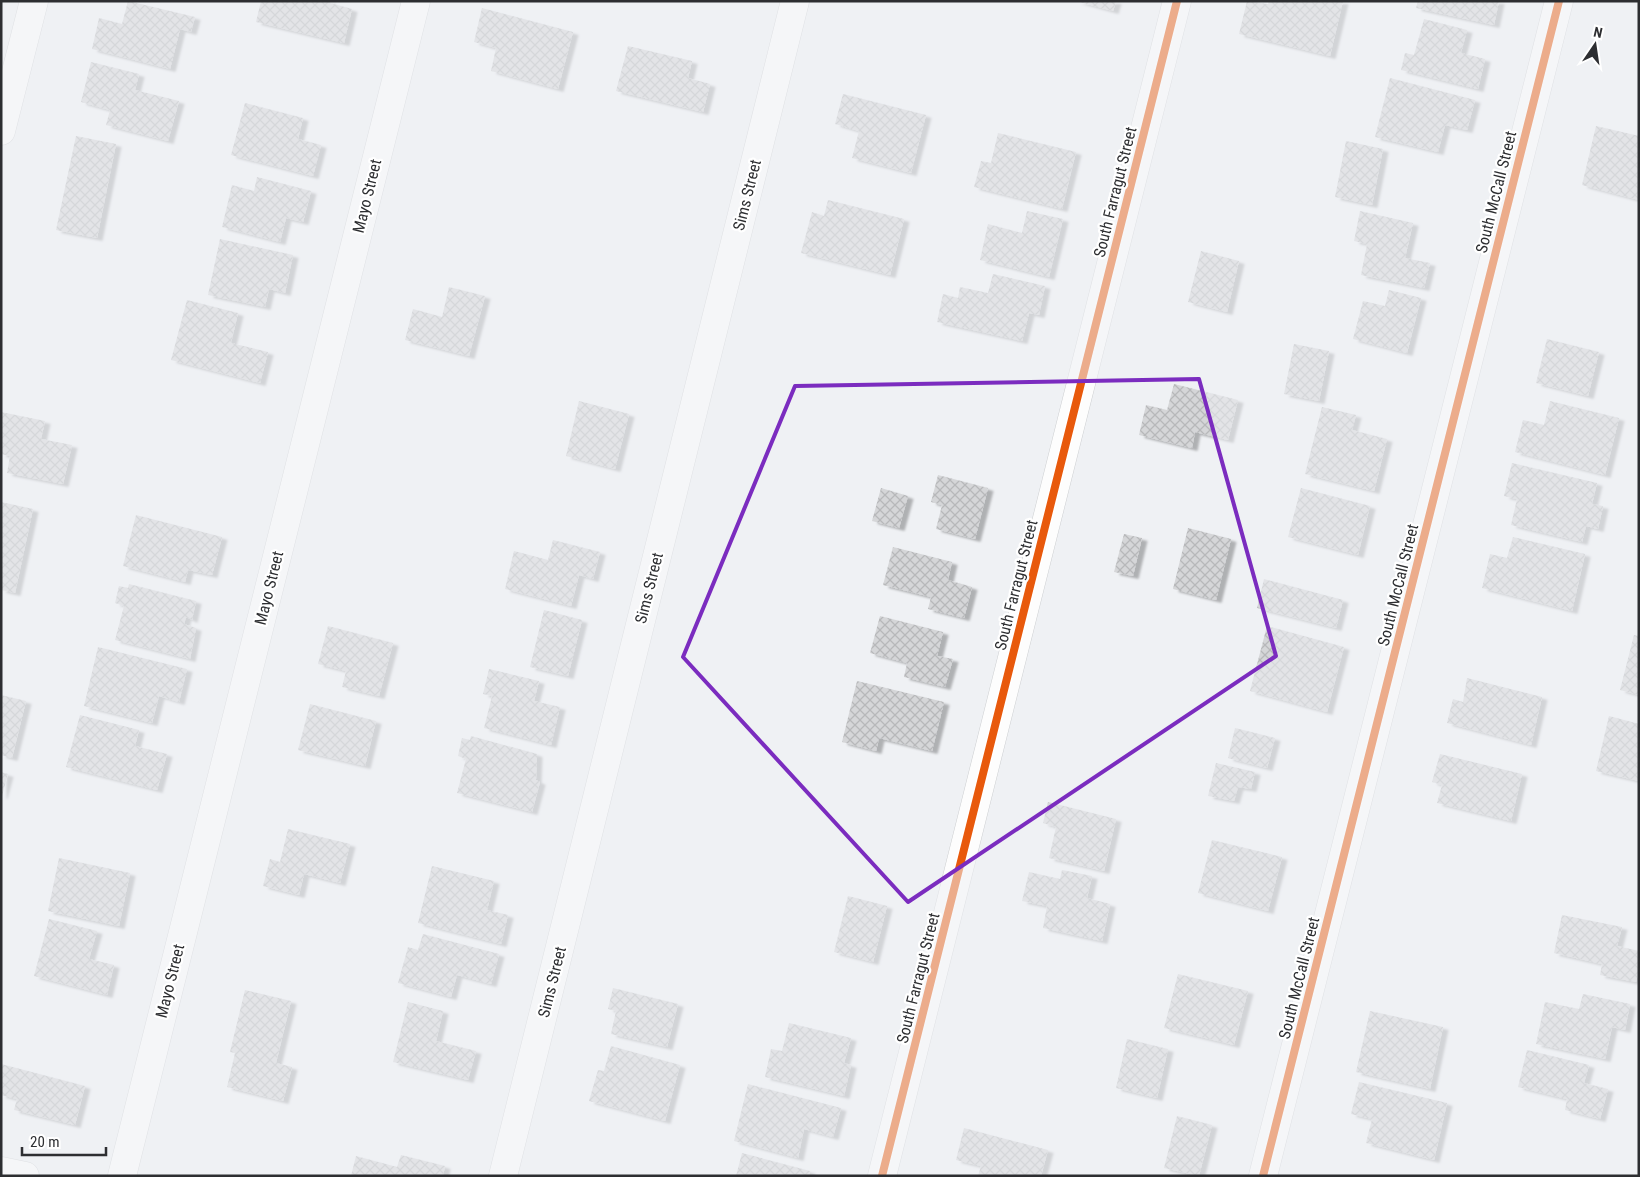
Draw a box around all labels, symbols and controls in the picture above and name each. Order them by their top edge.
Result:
north arrow [1570,20,1620,70]
text: N [1592,24,1604,41]
street label: South Farragut Street [1090,124,1140,259]
street label: South McCall Street [1472,129,1520,255]
street label: Mayo Street [349,157,385,235]
street label: Sims Street [729,157,765,232]
street label: South Farragut Street [991,517,1041,652]
street label: South McCall Street [1374,522,1422,648]
street label: Mayo Street [251,549,287,627]
street label: Sims Street [631,550,667,625]
street label: South Farragut Street [893,910,943,1045]
street label: South McCall Street [1275,915,1323,1041]
street label: Mayo Street [152,942,188,1020]
street label: Sims Street [534,944,570,1019]
scale bar [22,1124,106,1156]
text: 20 m [30,1133,60,1151]

